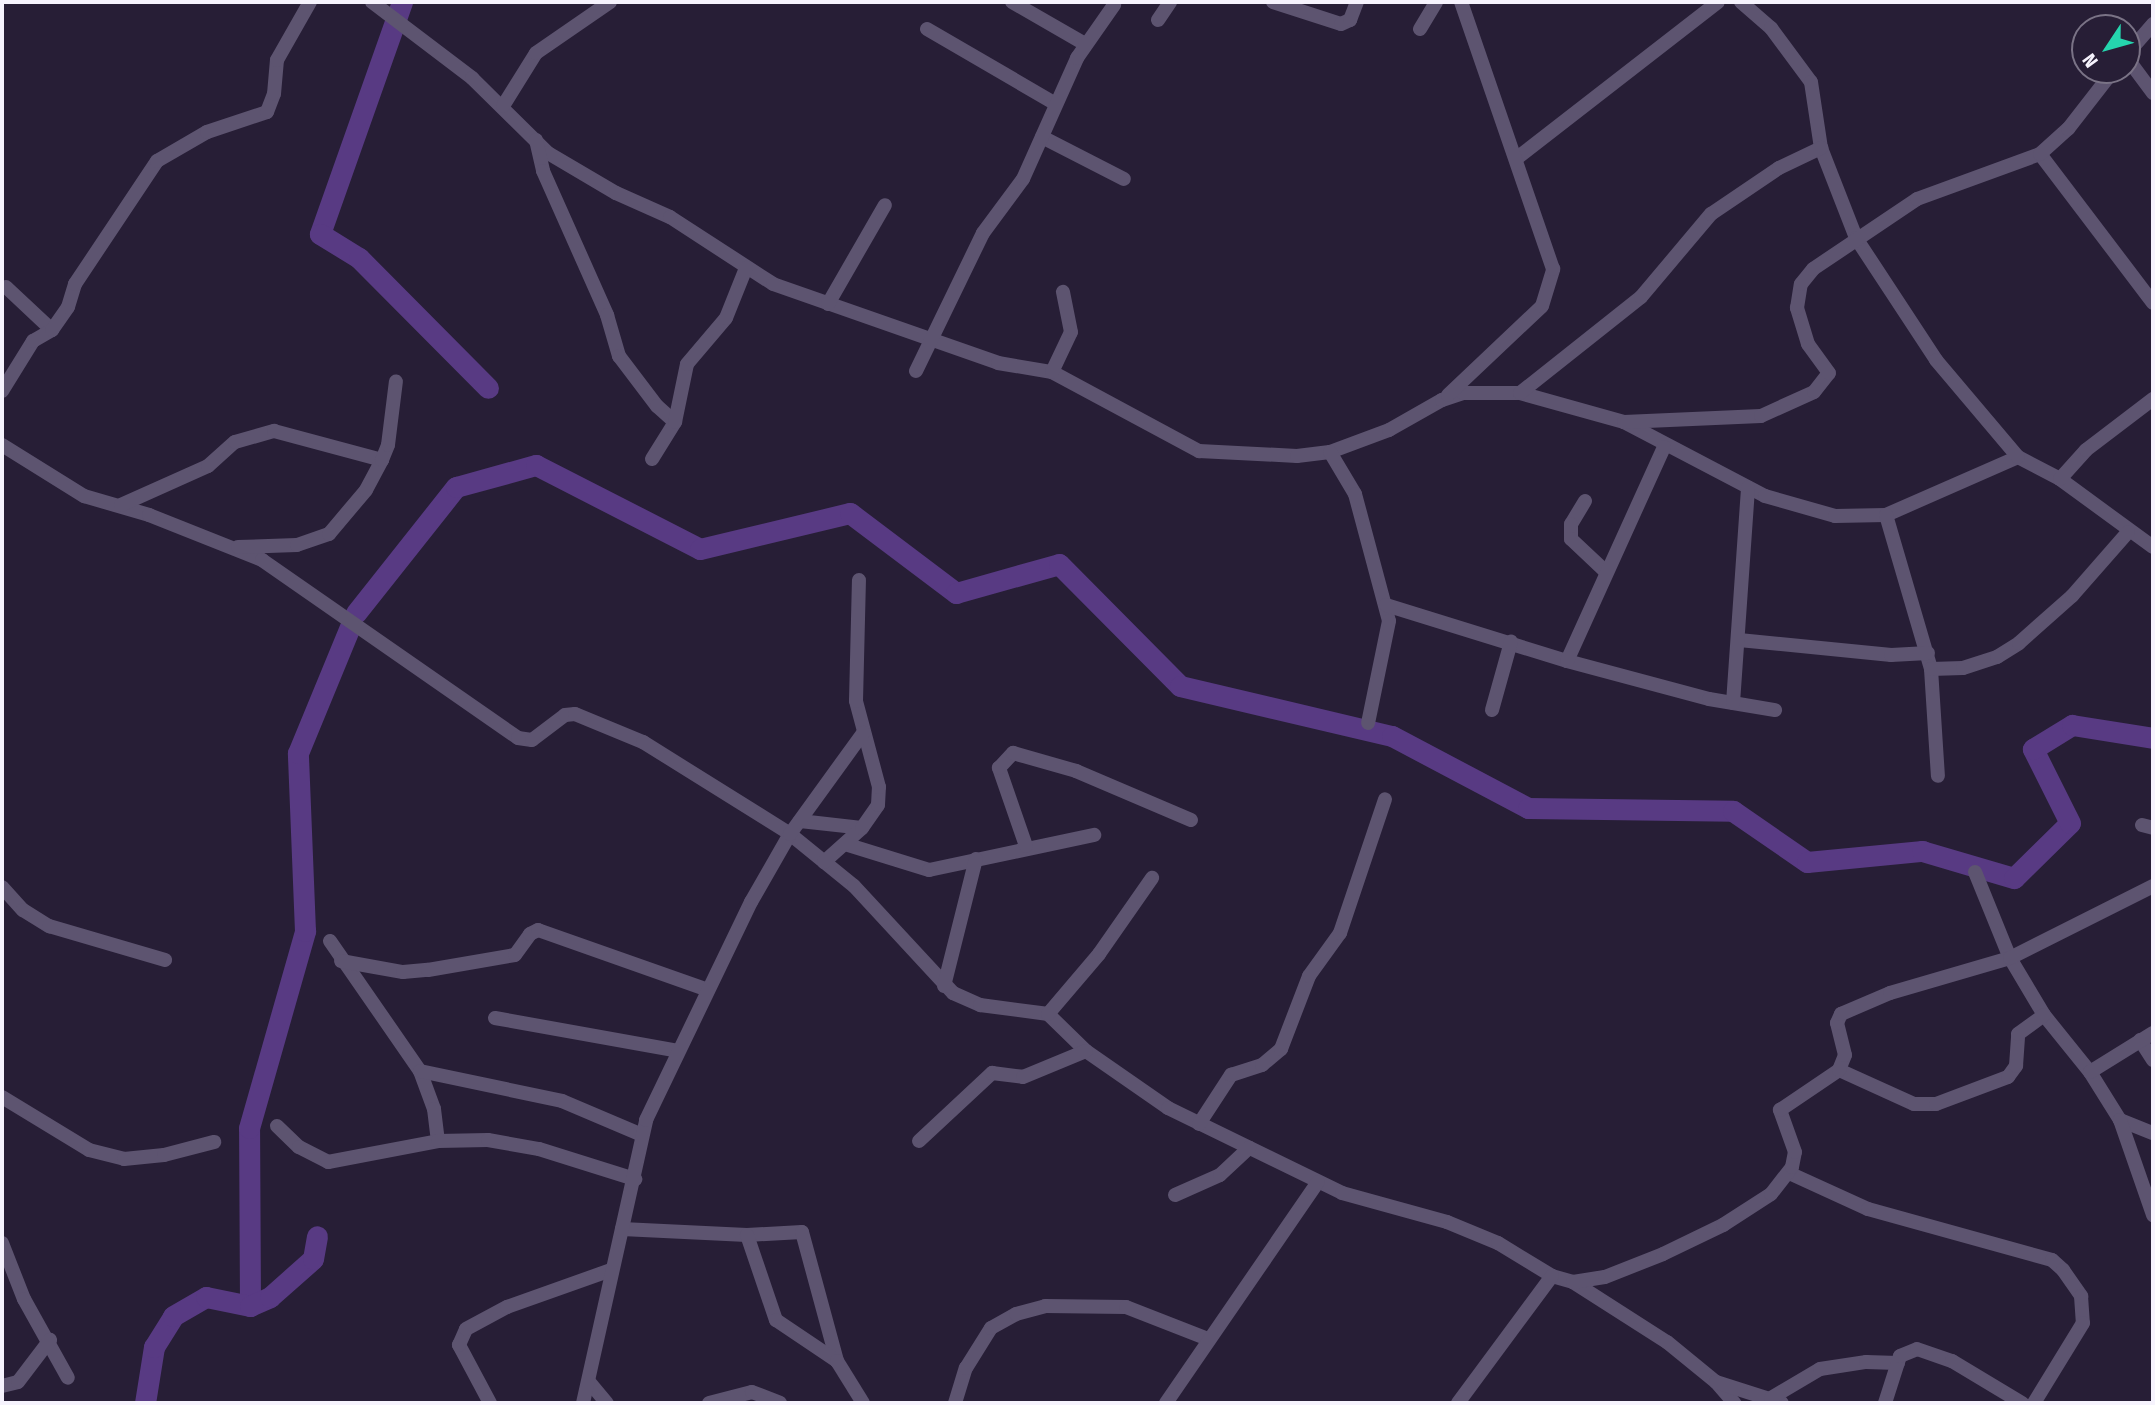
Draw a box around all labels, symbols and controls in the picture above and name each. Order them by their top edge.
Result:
north arrow [2071,14,2141,84]
text: N [2078,49,2103,72]

